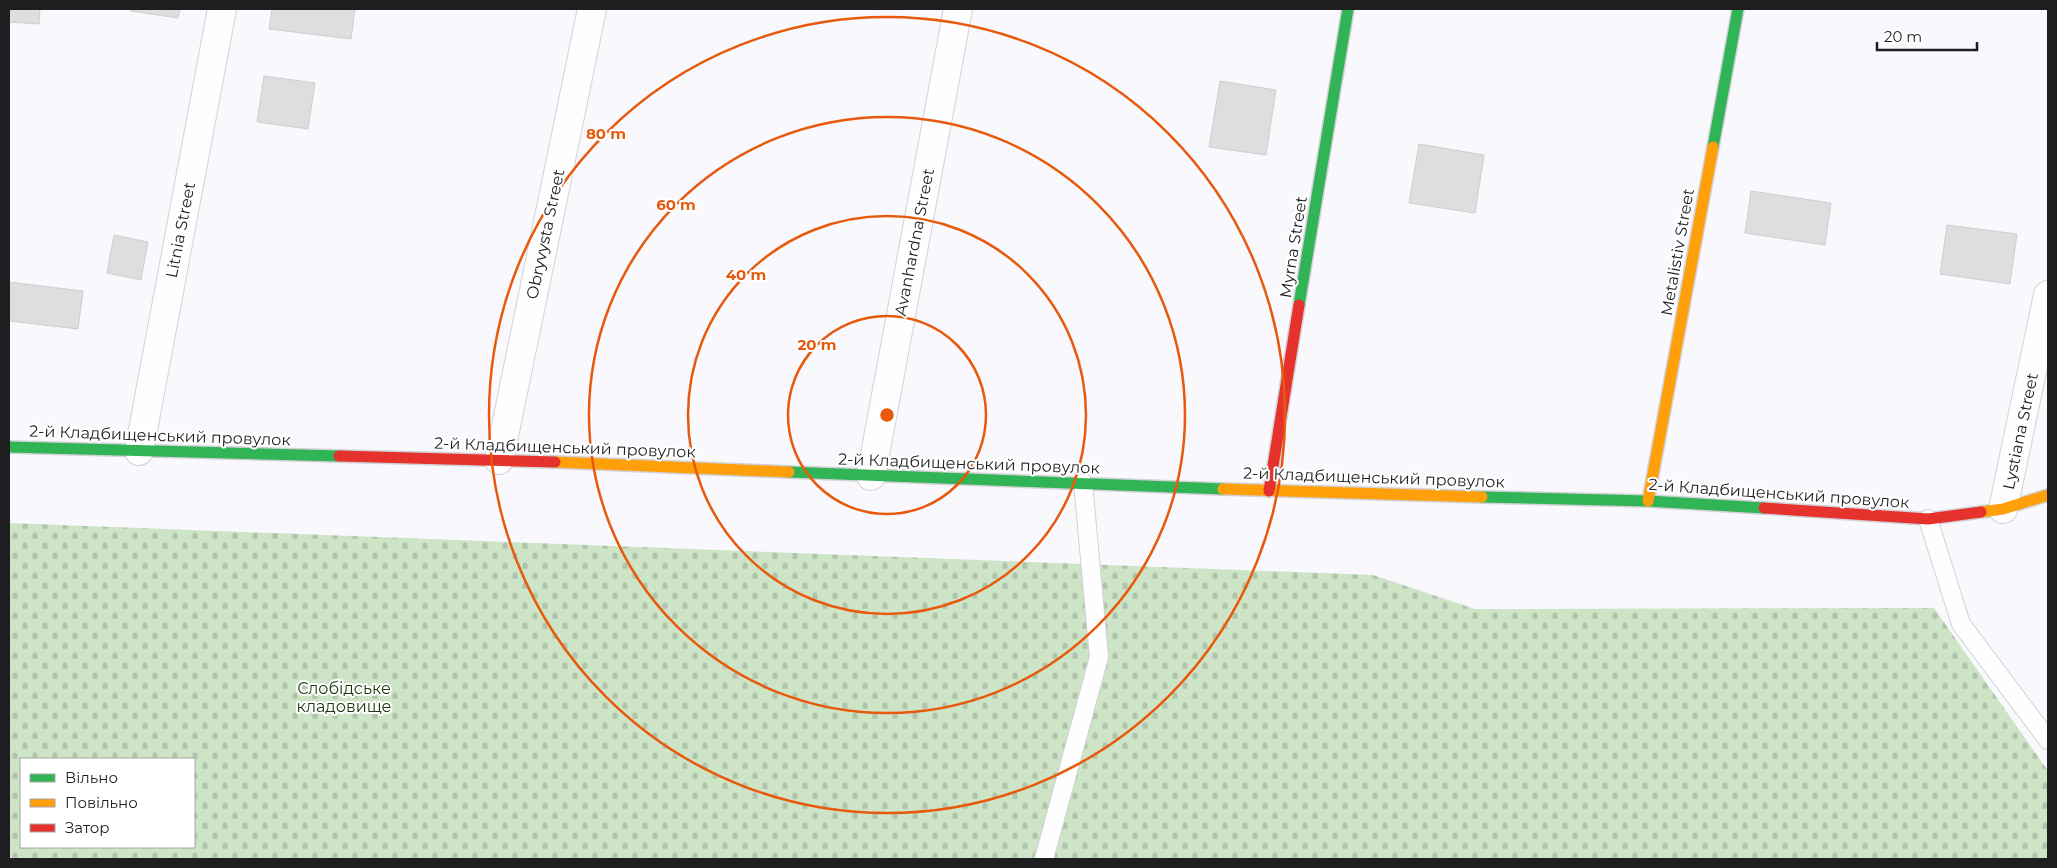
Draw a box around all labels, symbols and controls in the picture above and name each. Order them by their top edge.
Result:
scale bar [1877,20,1977,52]
text: 20 m [1884,27,1922,46]
text: 80 m [586,124,626,143]
street label: Avanhardna Street [891,166,938,317]
street label: Obryvysta Street [522,167,569,301]
street label: Litnia Street [162,180,199,280]
street label: Metalistiv Street [1657,186,1698,317]
street label: Myrna Street [1276,194,1311,299]
text: 60 m [656,195,696,214]
text: 40 m [726,265,766,284]
text: 20 m [797,335,837,354]
street label: Lystiana Street [1999,371,2042,491]
centre of rings [878,406,896,424]
street label: 2-й Кладбищенський провулок [29,421,292,450]
street label: 2-й Кладбищенський провулок [434,433,697,462]
street label: 2-й Кладбищенський провулок [838,449,1101,478]
street label: 2-й Кладбищенський провулок [1243,463,1506,492]
street label: 2-й Кладбищенський провулок [1648,475,1911,512]
park label: Слобідське кладовище [297,679,391,716]
legend [20,758,195,848]
text: Вільно [65,768,118,787]
text: Повільно [65,793,138,812]
text: Затор [65,818,110,837]

